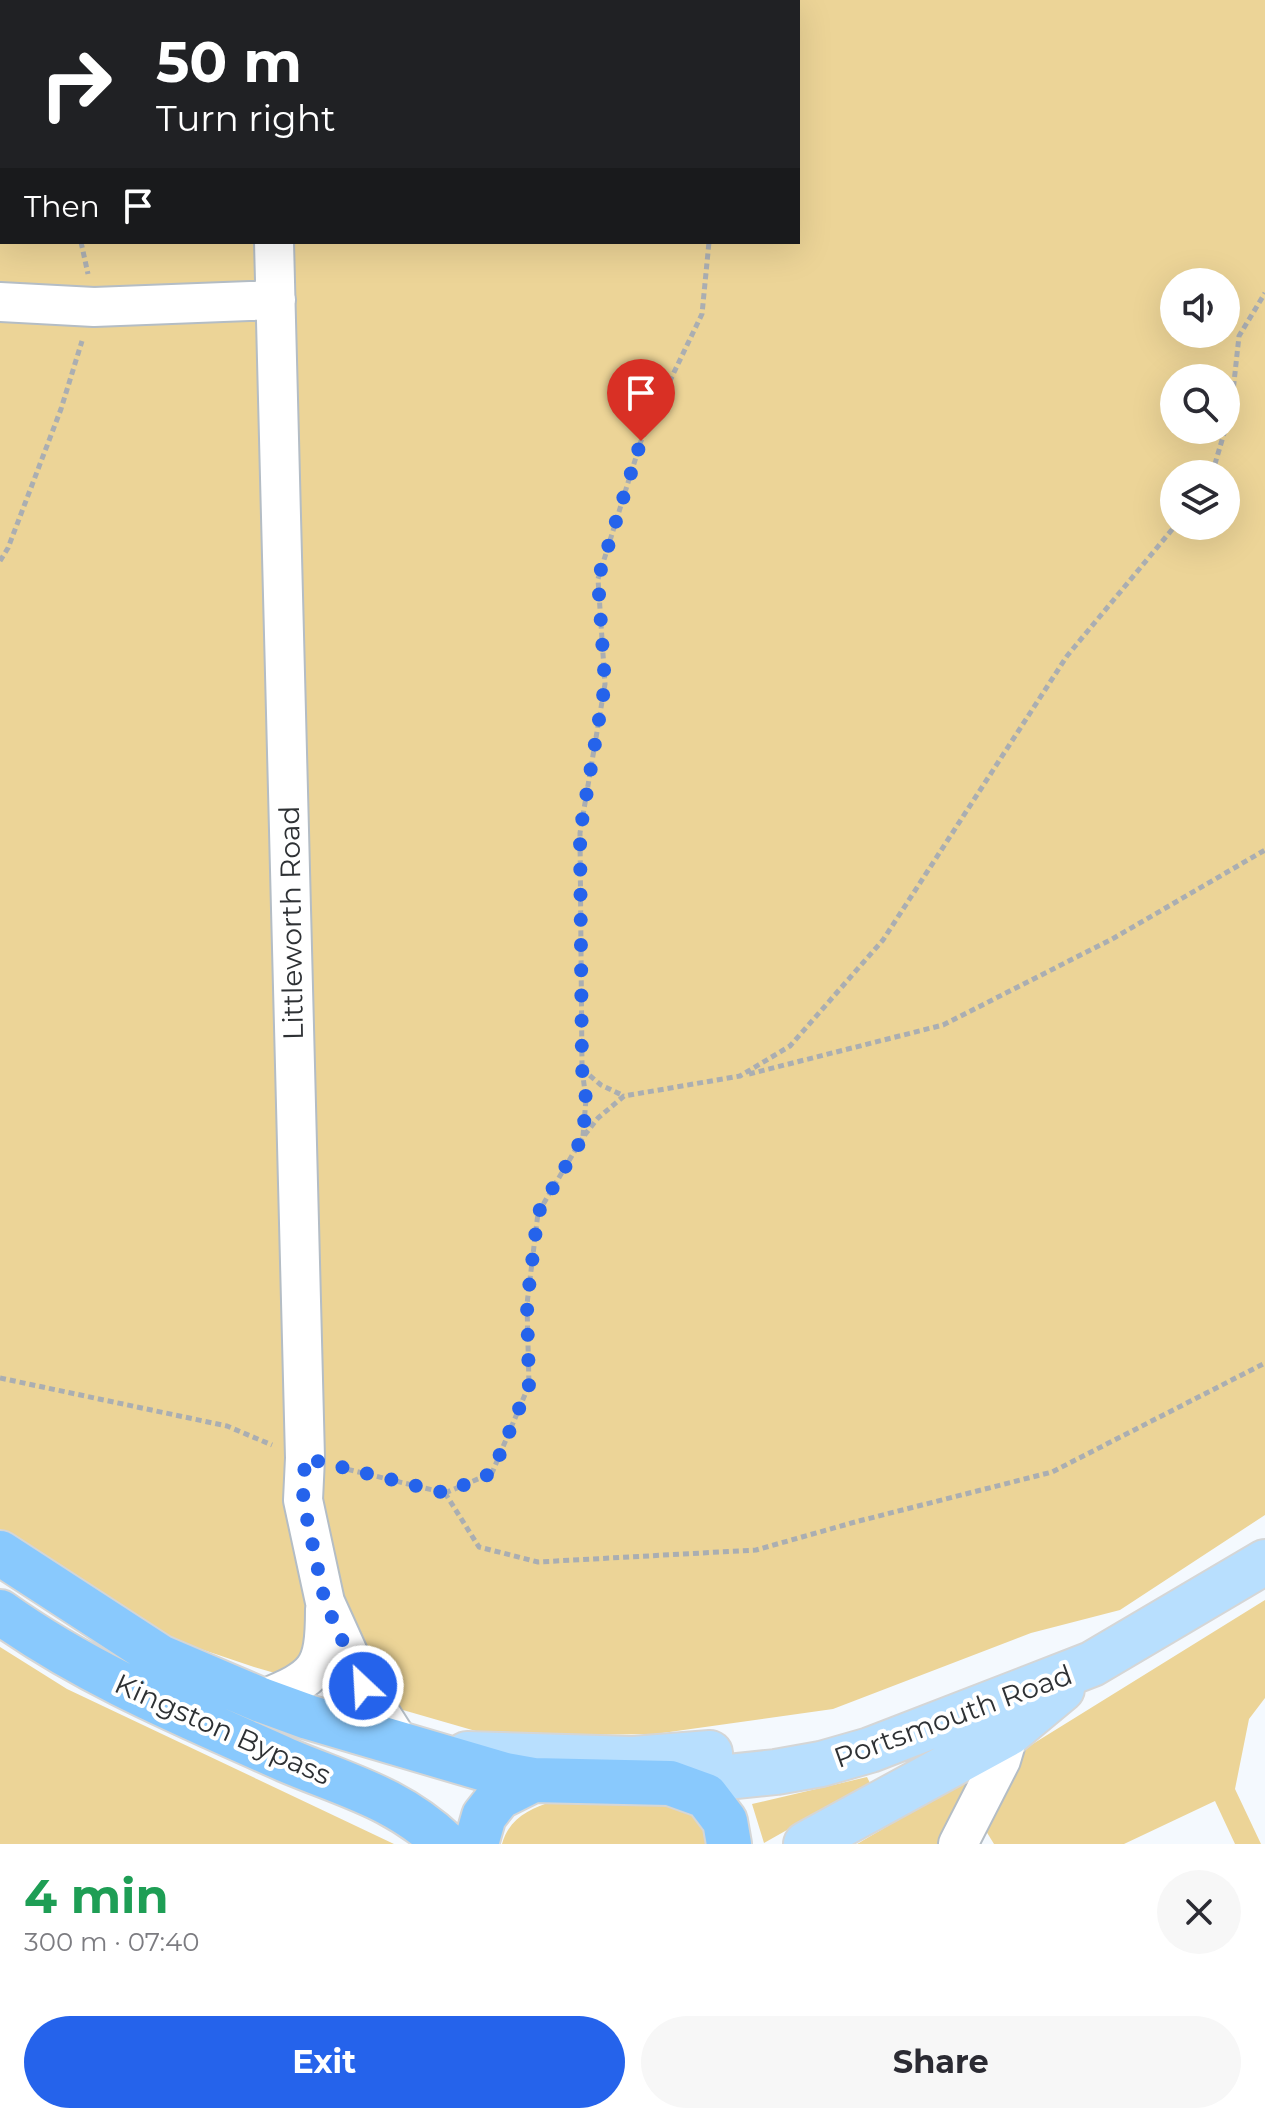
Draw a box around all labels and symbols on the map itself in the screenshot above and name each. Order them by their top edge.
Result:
pin [607,359,675,441]
street label: Littleworth Road [272,805,310,1041]
position arrow [321,1644,405,1728]
street label: Portsmouth Road [829,1657,1077,1775]
street label: Kingston Bypass [110,1666,336,1792]

